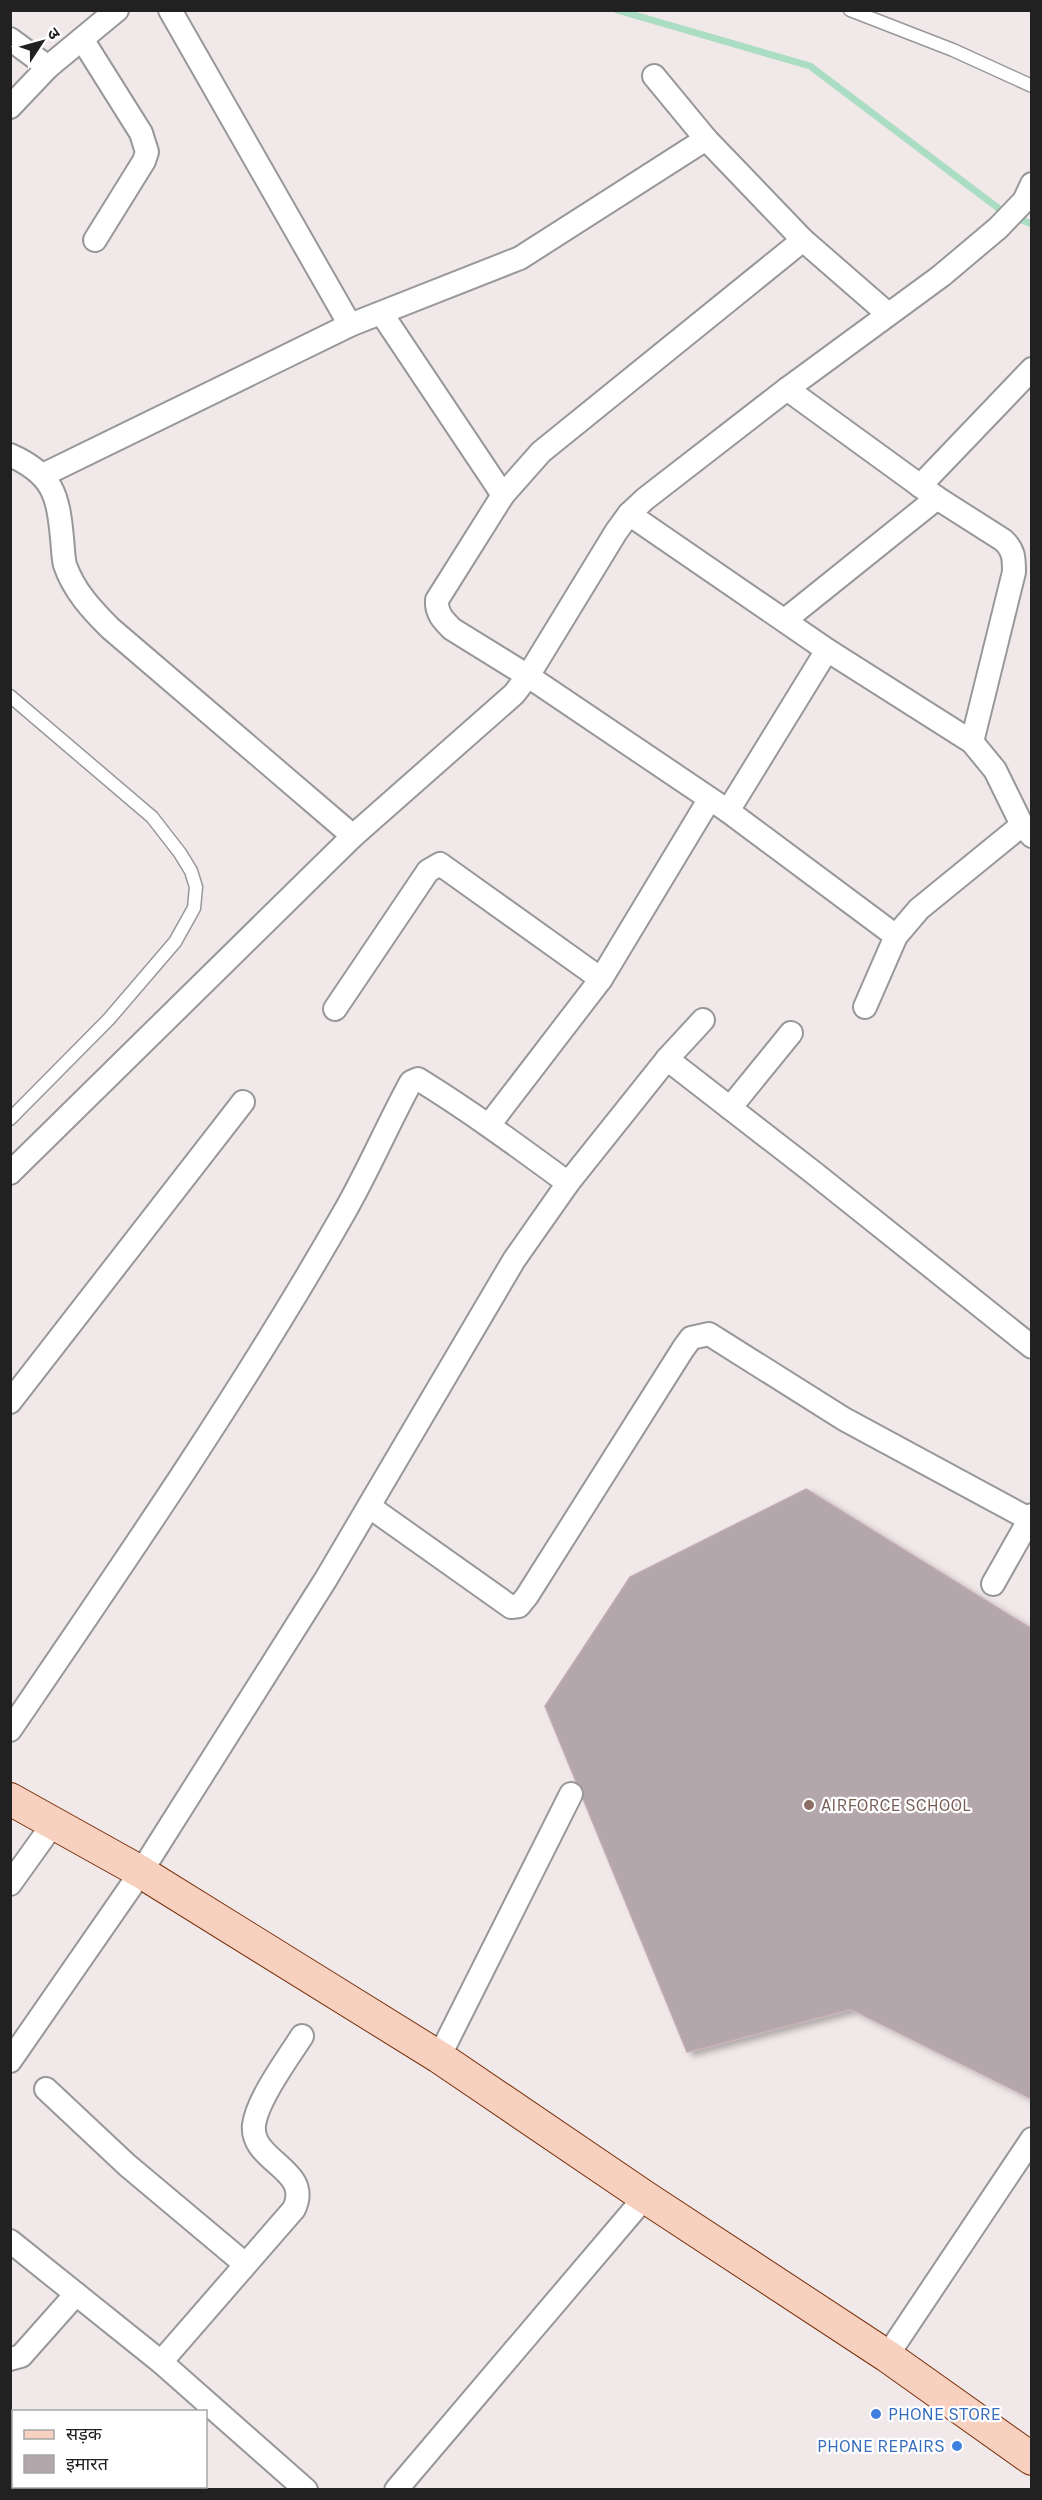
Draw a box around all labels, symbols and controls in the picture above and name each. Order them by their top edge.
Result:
north arrow [12,12,72,72]
text: उ [43,24,65,43]
place label: AIRFORCE SCHOOL [821,1794,971,1816]
marker: AIRFORCE SCHOOL [802,1798,816,1812]
place label: PHONE STORE [888,2403,1001,2425]
marker: PHONE STORE [869,2407,883,2421]
legend [12,2410,207,2488]
text: सड़क [66,2423,103,2445]
place label: PHONE REPAIRS [817,2435,945,2457]
marker: PHONE REPAIRS [950,2439,964,2453]
text: इमारत [66,2453,109,2475]

